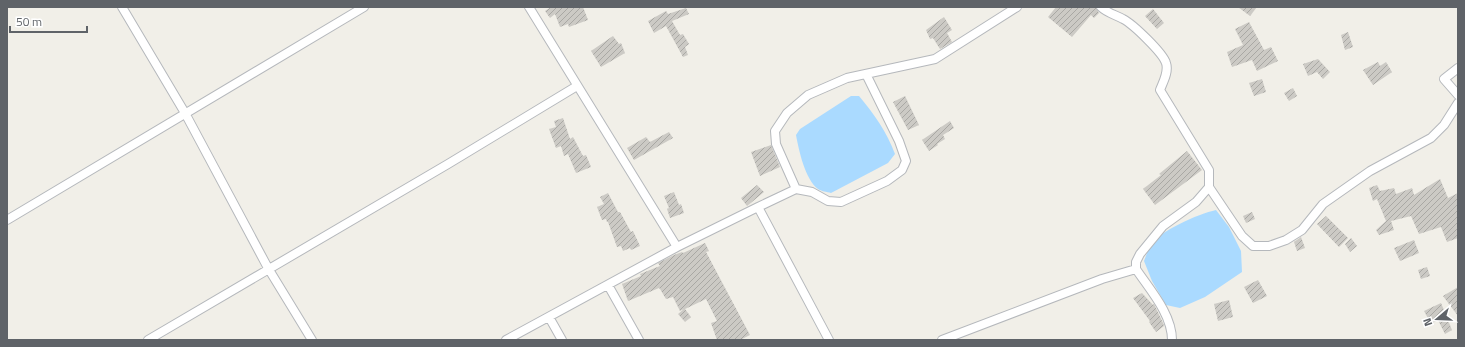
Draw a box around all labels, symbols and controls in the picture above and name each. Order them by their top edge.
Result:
scale bar [10,8,87,34]
text: 50 m [16,12,42,31]
north arrow [1417,299,1457,339]
text: N [1419,316,1436,328]

